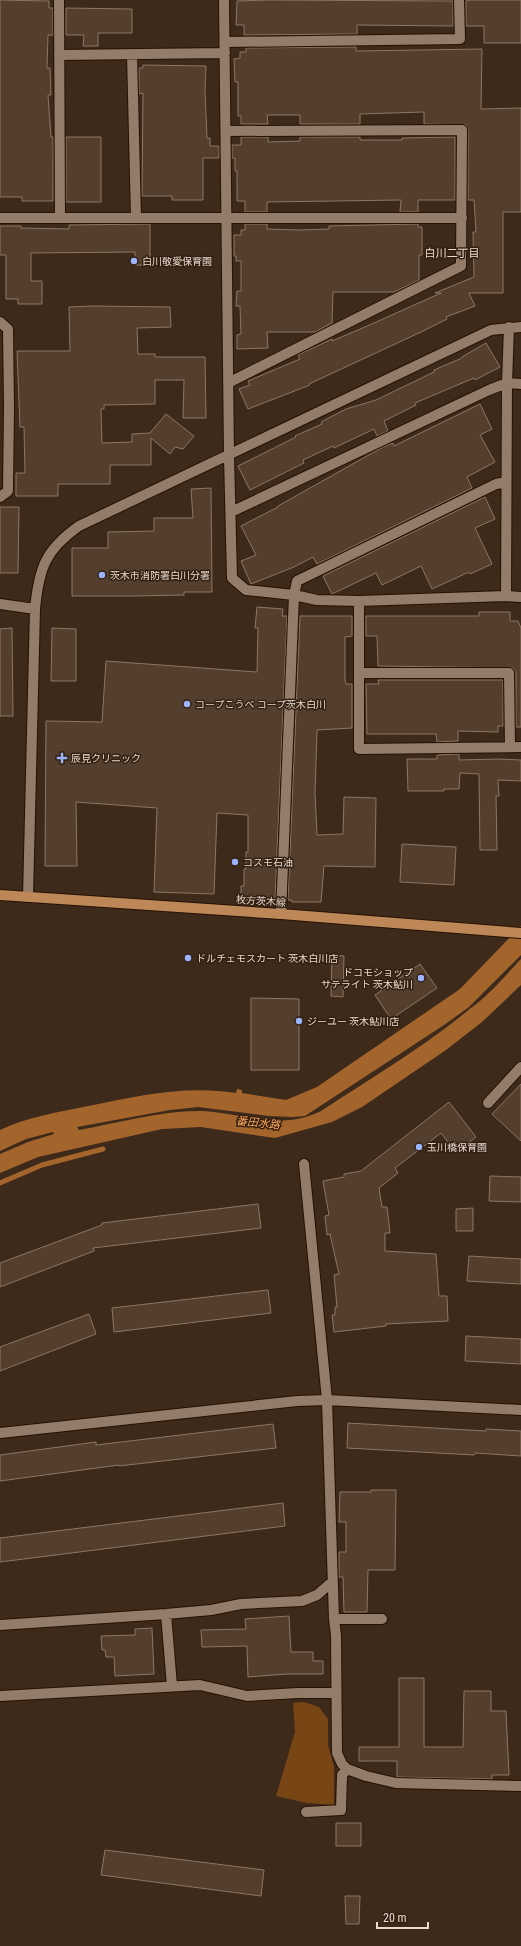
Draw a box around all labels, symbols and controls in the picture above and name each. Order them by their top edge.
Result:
district label: 白川二丁目 [425,247,480,260]
marker: 白川敬愛保育園 [129,256,139,266]
place label: 白川敬愛保育園 [142,256,212,267]
marker: 茨木市消防署白川分署 [97,570,107,580]
place label: 茨木市消防署白川分署 [110,570,210,581]
marker: コープこうべ コープ茨木白川 [182,699,192,709]
place label: コープこうべ コープ茨木白川 [195,699,326,710]
marker: 辰見クリニック [56,752,68,764]
place label: 辰見クリニック [71,753,141,764]
marker: コスモ石油 [230,857,240,867]
place label: コスモ石油 [243,857,293,868]
street label: 枚方茨木線 [236,894,286,908]
marker: ドルチェモスカート 茨木白川店 [183,953,193,963]
place label: ドルチェモスカート 茨木白川店 [196,953,338,964]
place label: ドコモショップ サテライト 茨木鮎川 [321,967,413,990]
marker: ドコモショップ サテライト 茨木鮎川 [416,973,426,983]
marker: ジーユー 茨木鮎川店 [294,1016,304,1026]
place label: ジーユー 茨木鮎川店 [307,1016,399,1027]
water label: 番田水路 [235,1114,282,1132]
marker: 玉川橋保育園 [414,1142,424,1152]
place label: 玉川橋保育園 [427,1142,487,1153]
scale bar [377,1904,428,1930]
text: 20 m [383,1911,407,1925]

